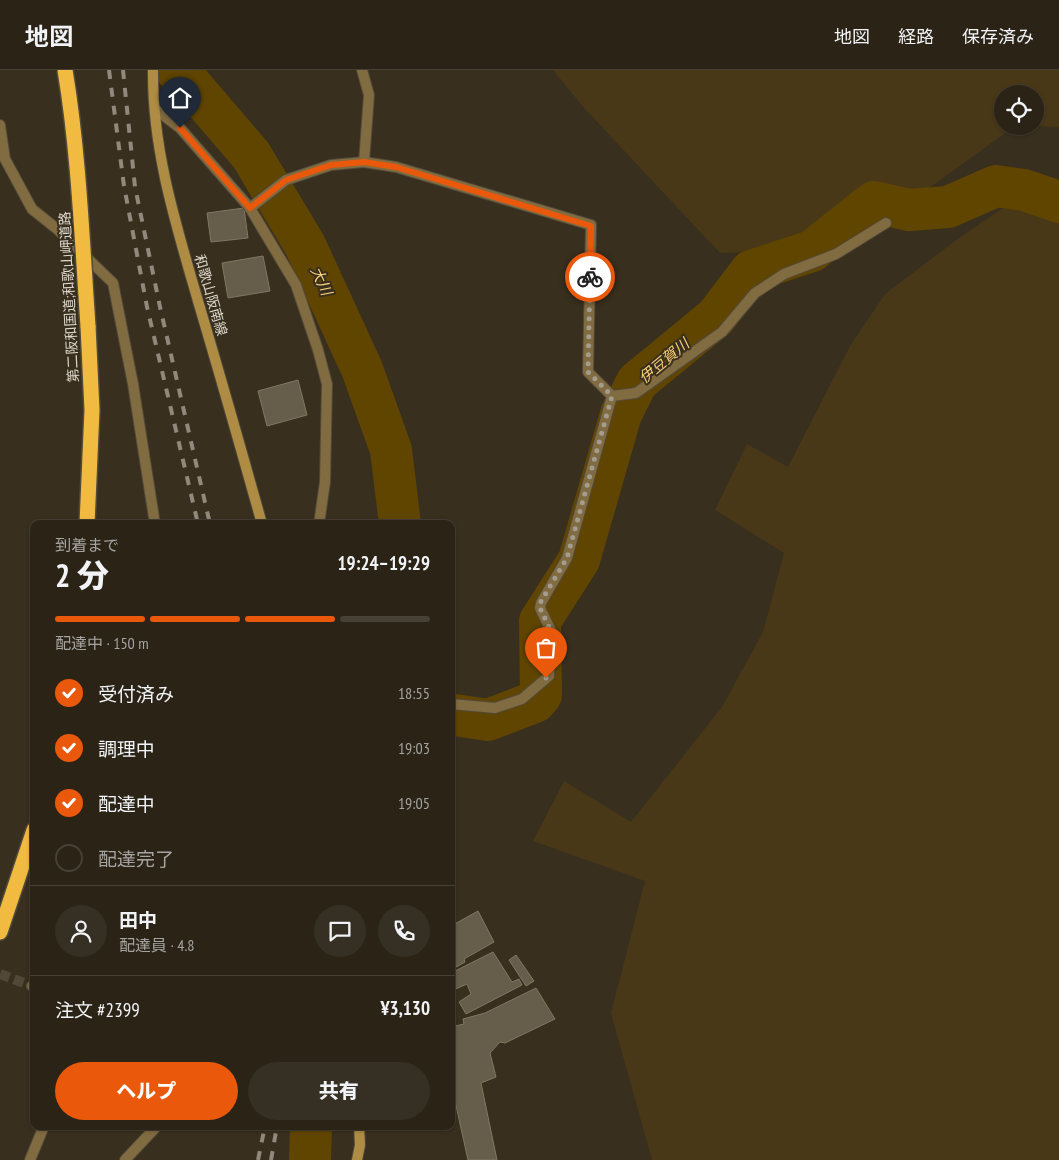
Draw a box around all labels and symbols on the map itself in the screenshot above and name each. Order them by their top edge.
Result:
pin [159,77,201,128]
street label: 第二阪和国道;和歌山岬道路 [56,211,82,383]
street label: 和歌山阪南線 [191,252,231,338]
courier [565,252,615,302]
water label: 大川 [307,263,337,300]
water label: 伊豆賀川 [635,333,694,387]
pin [525,627,567,678]

